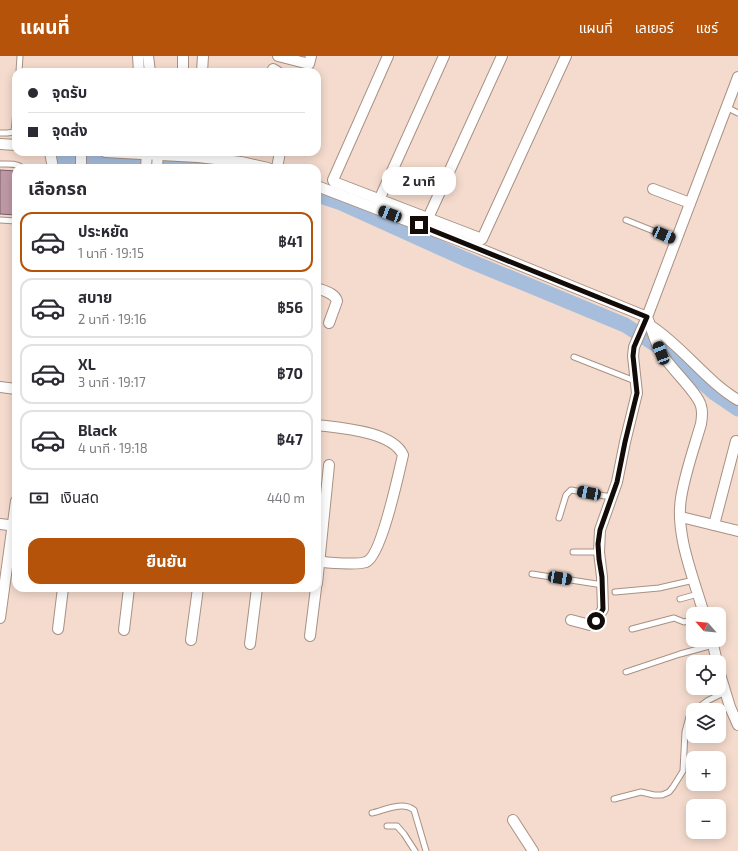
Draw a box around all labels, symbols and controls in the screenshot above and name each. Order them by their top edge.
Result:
text: แผนที่ [20,15,70,38]
text: แผนที่ [579,19,613,36]
text: เลเยอร์ [635,19,674,36]
text: แชร์ [696,19,718,36]
text: จุดรับ [52,83,87,101]
text: จุดส่ง [52,121,88,139]
callout: 2 นาที [382,167,456,195]
text: 2 นาที [403,173,435,189]
text: เลือกรถ [28,177,87,199]
car [377,204,403,224]
route end [410,216,428,234]
text: ประหยัด [78,222,129,240]
icon: car [30,224,66,260]
car [651,225,677,245]
text: ฿41 [278,232,303,250]
text: 1 นาที · 19:15 [78,245,144,261]
text: สบาย [78,288,112,306]
icon: car [30,290,66,326]
text: ฿56 [277,298,303,316]
text: 2 นาที · 19:16 [78,311,147,327]
car [651,340,671,366]
text: XL [78,355,96,373]
icon: car [30,356,66,392]
text: ฿70 [277,364,303,382]
text: 3 นาที · 19:17 [78,374,146,390]
text: Black [78,421,117,439]
icon: car [30,422,66,458]
text: ฿47 [277,430,303,448]
text: 4 นาที · 19:18 [78,440,148,456]
car [576,485,602,501]
icon: cash [28,487,50,509]
text: เงินสด [60,488,99,506]
text: 440 m [267,490,305,506]
button: ยืนยัน [28,538,305,584]
car [547,570,573,586]
north arrow [686,607,726,647]
map controls [686,607,726,839]
route start [587,612,605,630]
button: locate [686,655,726,695]
button: layers [686,703,726,743]
button: + [686,751,726,791]
button: − [686,799,726,839]

